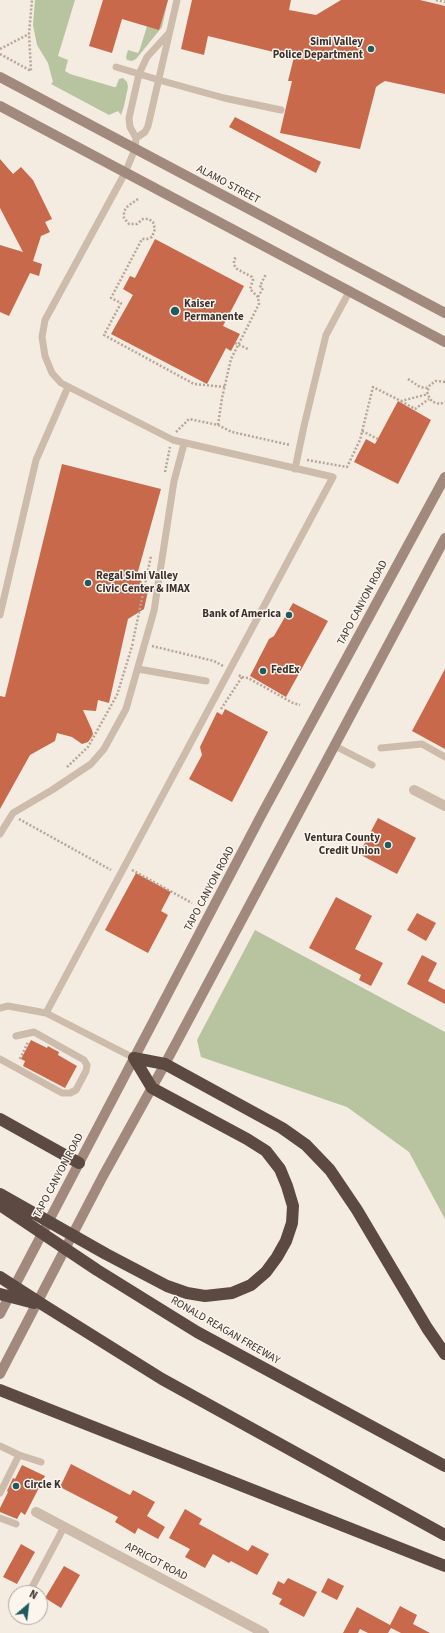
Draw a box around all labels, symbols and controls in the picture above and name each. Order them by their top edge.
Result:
place label: Simi Valley Police Department [273,36,363,62]
marker: Simi Valley Police Department [366,44,376,54]
street label: ALAMO STREET [194,163,262,207]
place label: Kaiser Permanente [184,298,244,324]
marker: Kaiser Permanente [169,305,181,317]
street label: TAPO CANYON ROAD [335,558,391,648]
place label: Regal Simi Valley Civic Center & IMAX [96,570,190,596]
marker: Regal Simi Valley Civic Center & IMAX [83,578,93,588]
place label: Bank of America [202,608,281,622]
marker: Bank of America [284,610,294,620]
place label: FedEx [271,664,300,678]
marker: FedEx [258,666,268,676]
place label: Ventura County Credit Union [305,832,380,858]
marker: Ventura County Credit Union [383,840,393,850]
street label: TAPO CANYON ROAD [182,844,238,934]
street label: TAPO CANYON ROAD [31,1131,87,1221]
street label: RONALD REAGAN FREEWAY [168,1294,282,1368]
place label: Circle K [24,1479,61,1493]
marker: Circle K [11,1481,21,1491]
street label: APRICOT ROAD [123,1540,189,1584]
north arrow [8,1585,48,1625]
text: N [27,1587,40,1603]

